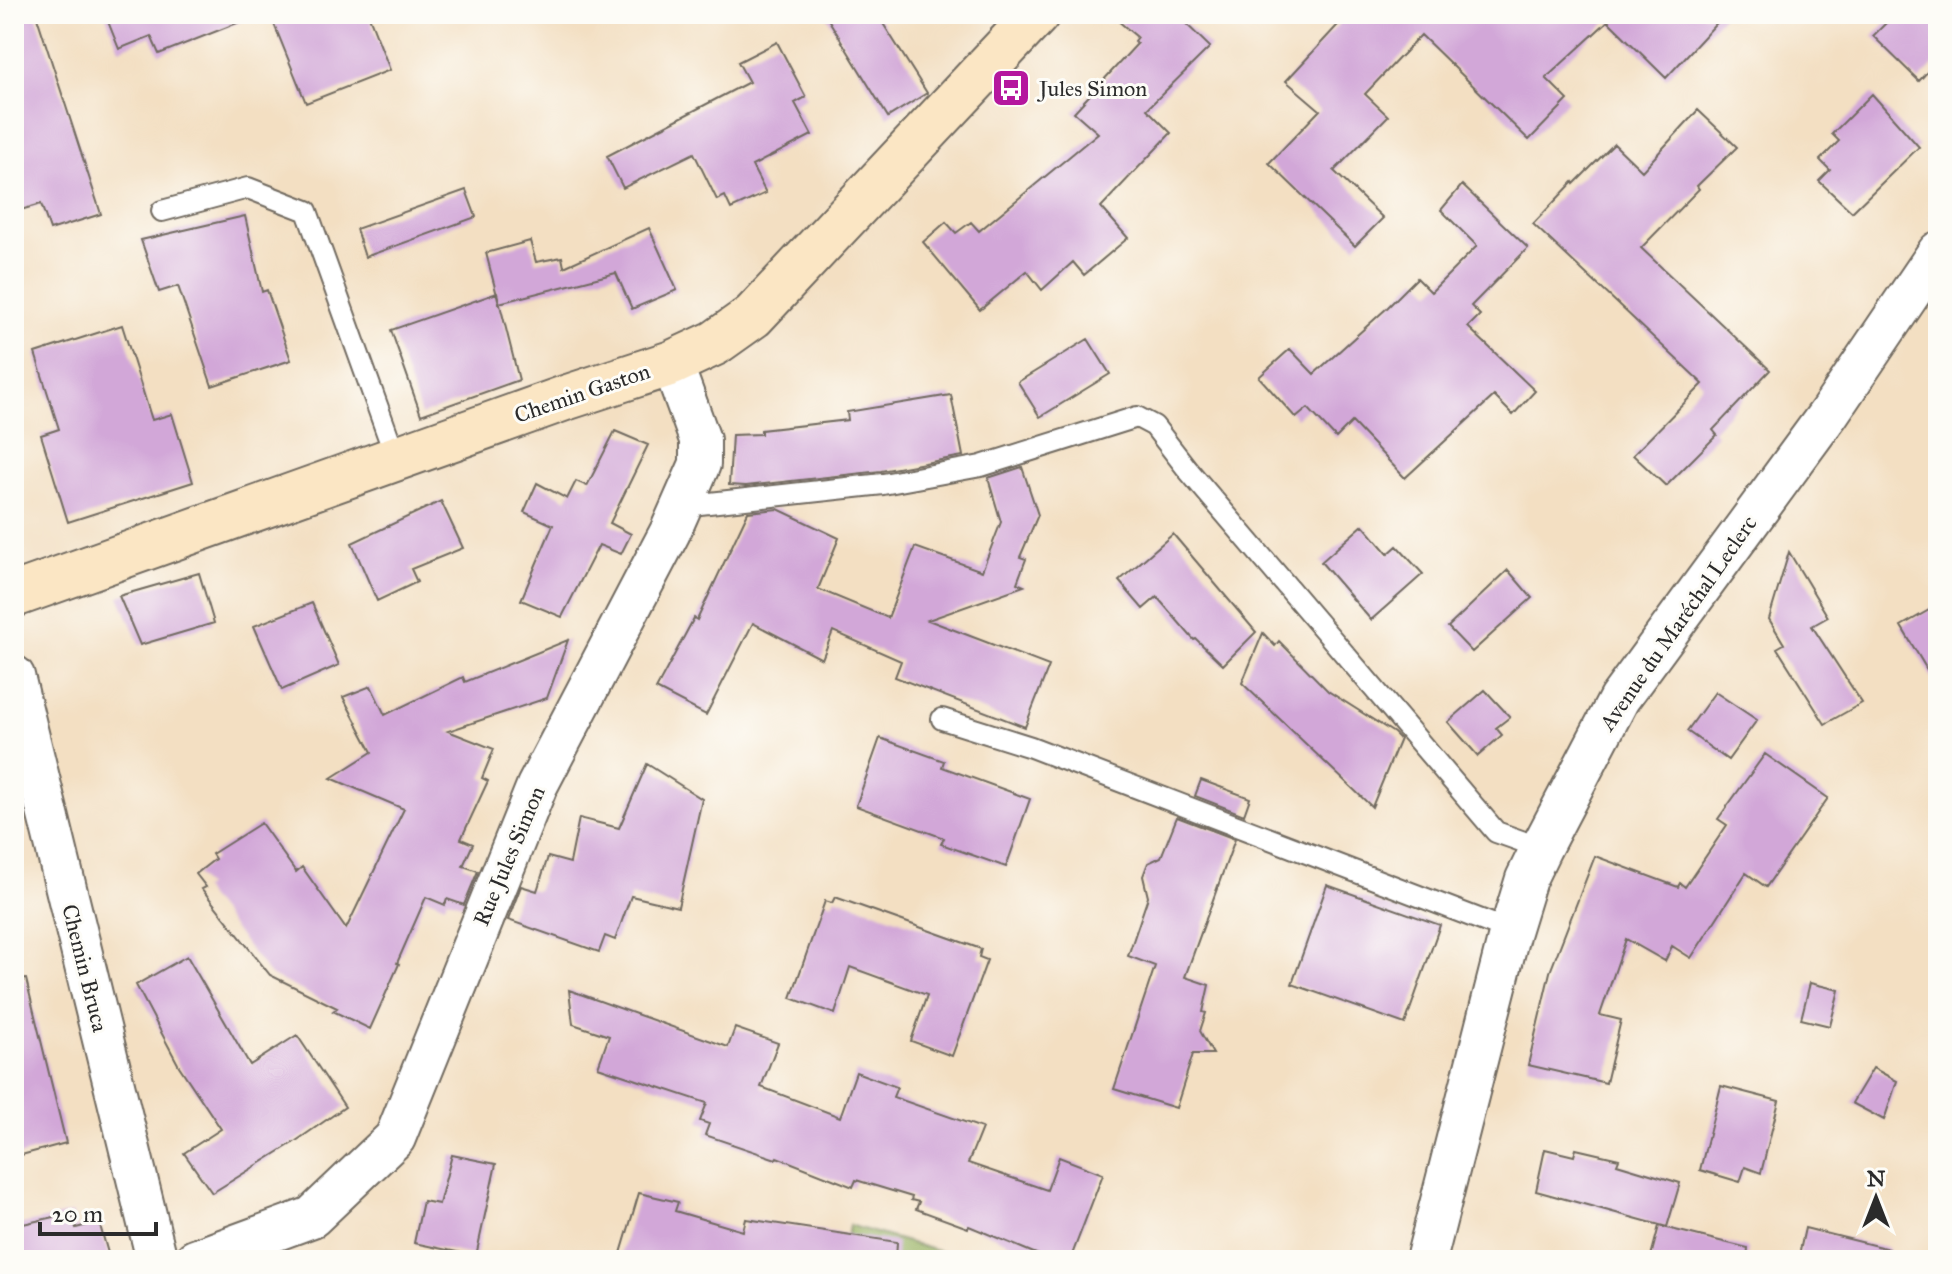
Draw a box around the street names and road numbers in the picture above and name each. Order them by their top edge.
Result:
street label: Chemin Gaston [511,357,654,429]
street label: Avenue du Maréchal Leclerc [1593,510,1763,736]
street label: Rue Jules Simon [467,782,551,930]
street label: Chemin Bruca [56,901,114,1035]

